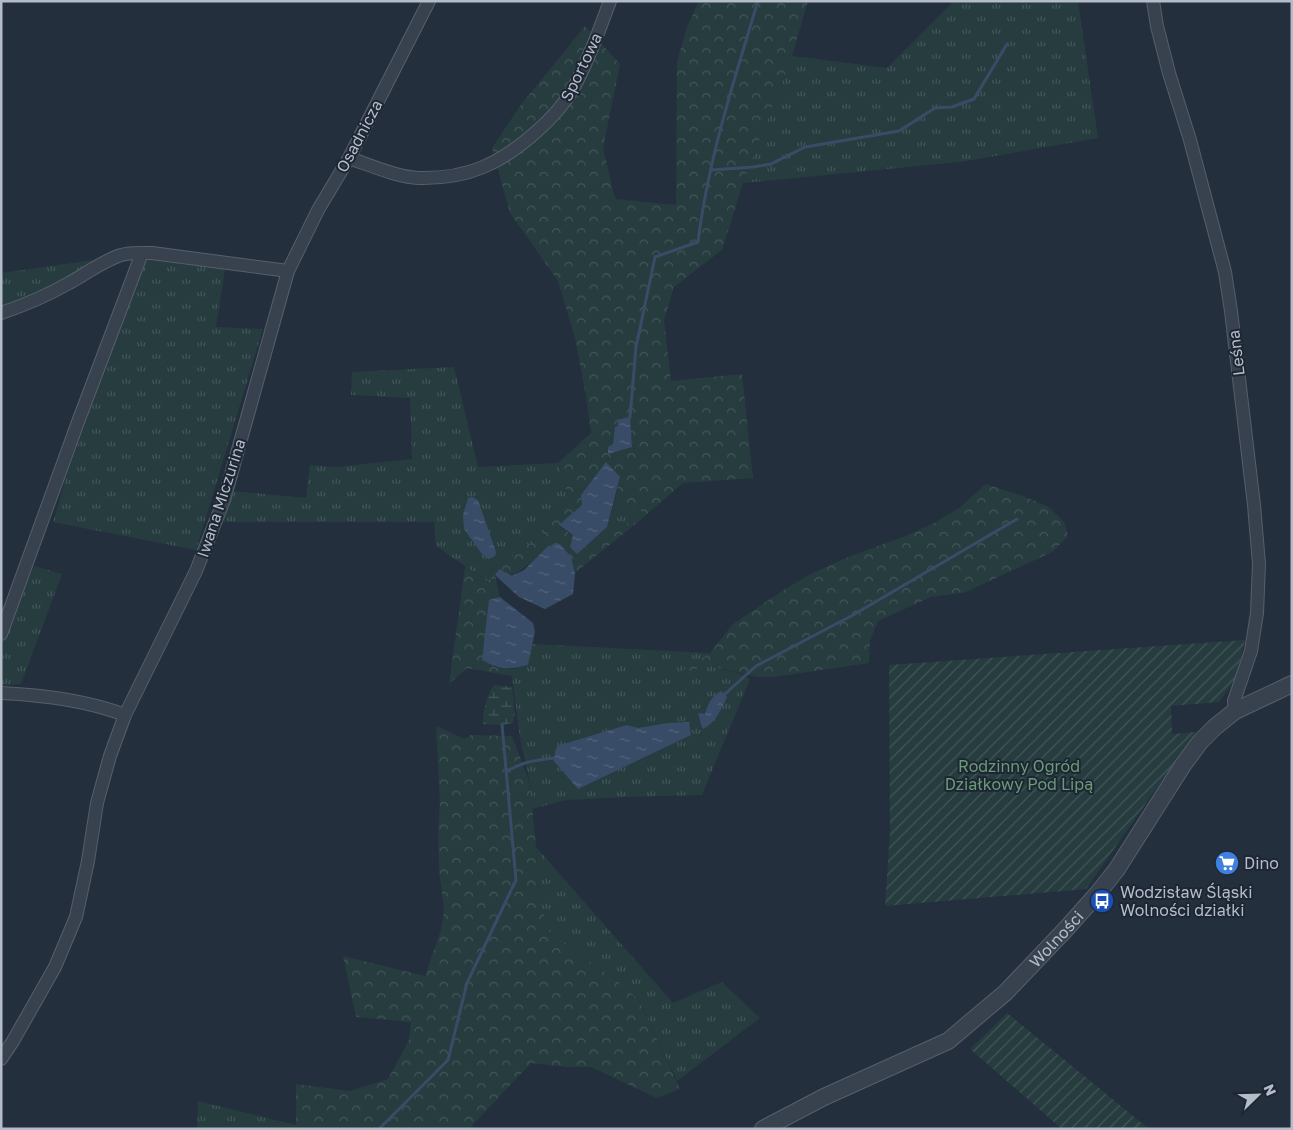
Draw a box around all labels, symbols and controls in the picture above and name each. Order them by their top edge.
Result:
street label: Sportowa [556,29,606,105]
street label: Osadnicza [332,96,386,176]
street label: Leśna [1223,329,1249,377]
street label: Iwana Miczurina [192,436,250,560]
park label: Rodzinny Ogród Działkowy Pod Lipą [945,756,1093,794]
supermarket icon: Dino [1214,850,1240,876]
place label: Dino [1244,853,1279,873]
place label: Wodzisław Śląski Wolności działki [1120,882,1253,920]
bus stop icon: Wodzisław Śląski Wolności działki [1089,888,1115,914]
street label: Wolności [1025,906,1088,971]
north arrow [1233,1070,1283,1120]
text: N [1261,1082,1280,1098]

